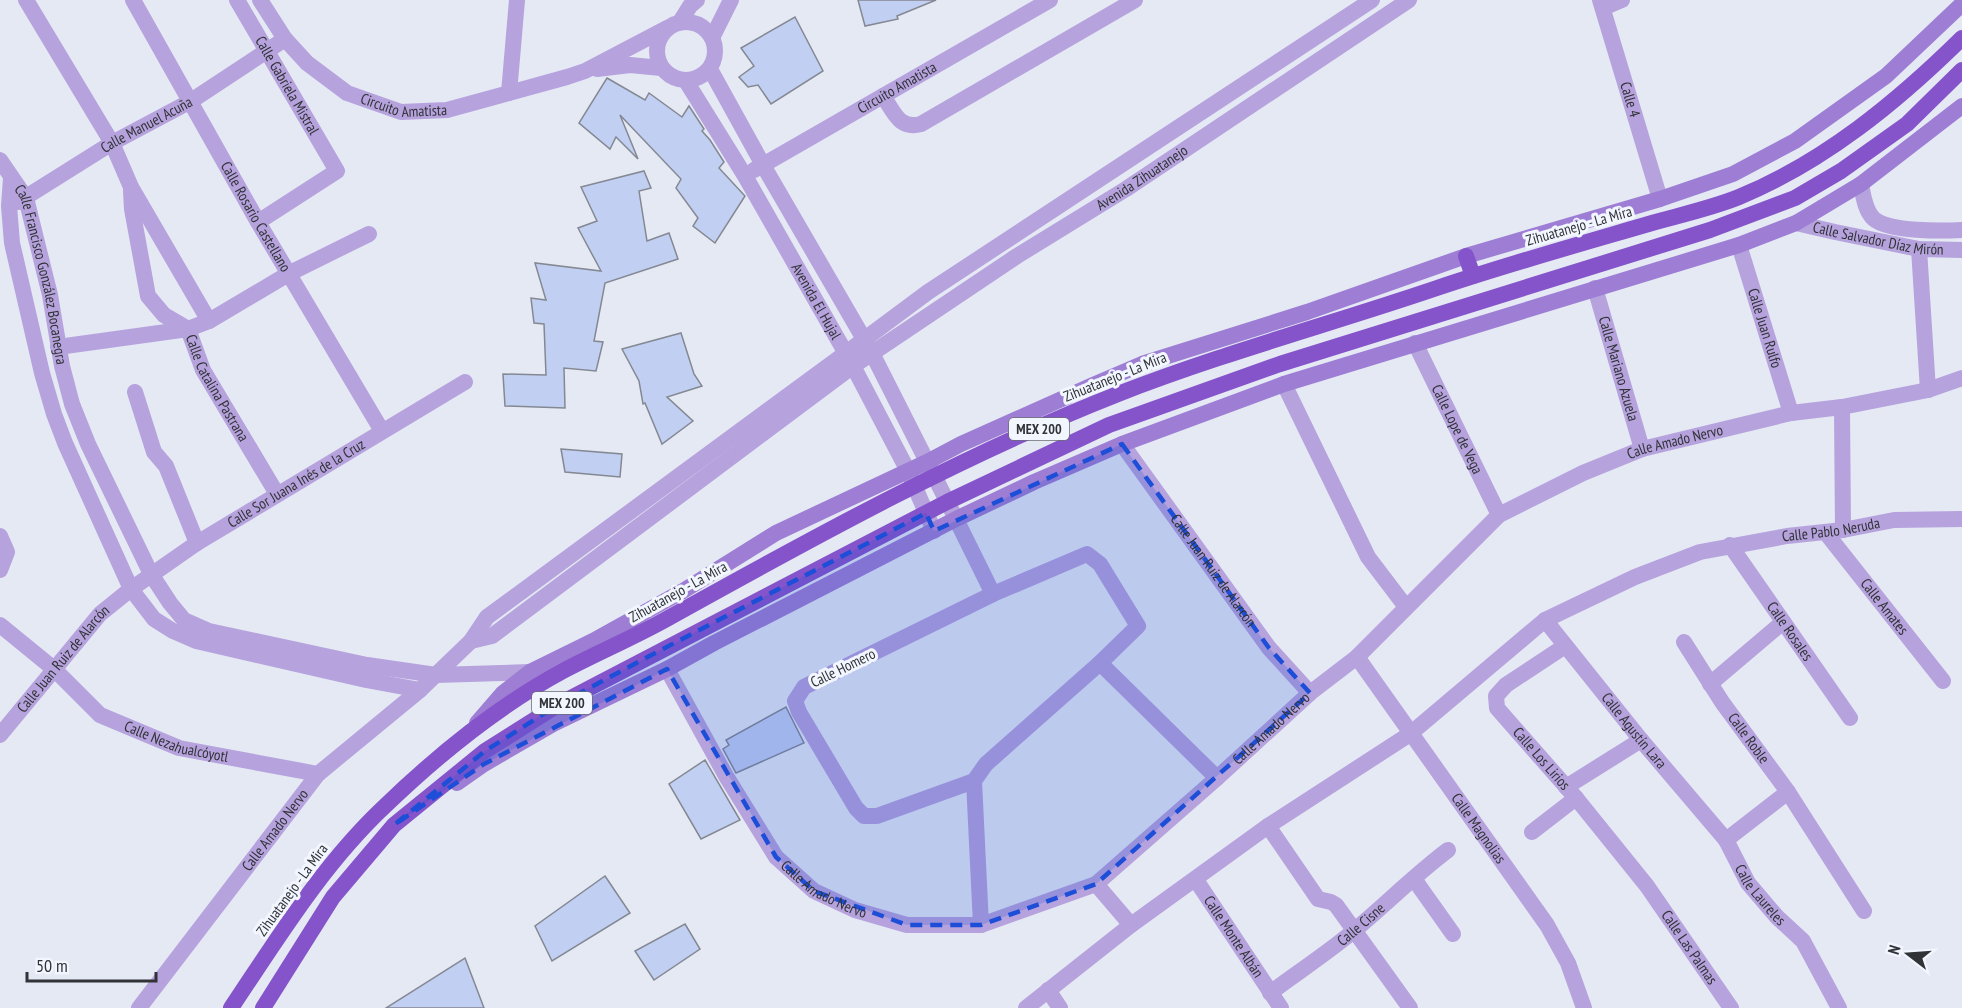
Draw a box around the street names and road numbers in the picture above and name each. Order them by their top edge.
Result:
street label: Calle Gabriela Mistral [251,33,324,138]
street label: Circuito Amatista [854,57,940,118]
street label: Calle 4 [1616,80,1645,120]
street label: Circuito Amatista [358,89,447,121]
street label: Calle Manuel Acuña [97,92,196,157]
street label: Avenida Zihuatanejo [1092,140,1191,214]
street label: Calle Rosario Castellano [217,158,295,275]
street label: Calle Francisco González Bocanegra [11,181,72,366]
street label: Zihuatanejo - La Mira [1524,201,1634,250]
street label: Calle Salvador Díaz Mirón [1811,217,1944,259]
street label: Avenida El Hujal [787,260,846,343]
street label: Calle Juan Rulfo [1744,286,1786,370]
street label: Calle Mariano Azuela [1595,314,1643,423]
street label: Calle Catalina Pastrana [182,332,253,445]
street label: Zihuatanejo - La Mira [1061,347,1169,406]
street label: Calle Lope de Vega [1428,381,1487,477]
road number: MEX 200 [1009,418,1069,440]
street label: Calle Amado Nervo [1624,420,1725,463]
street label: Calle Sor Juana Inés de la Cruz [224,434,368,532]
street label: Calle Juan Ruiz de Alarcón [1167,510,1261,630]
street label: Calle Pablo Neruda [1780,513,1881,546]
street label: Zihuatanejo - La Mira [625,557,730,626]
street label: Calle Amates [1856,574,1913,639]
street label: Calle Rosales [1763,598,1817,664]
street label: Calle Juan Ruiz de Alarcón [12,600,113,716]
street label: Calle Homero [807,644,878,691]
street label: Calle Amado Nervo [1228,688,1314,768]
street label: Calle Agustín Lara [1598,688,1671,772]
road number: MEX 200 [532,692,592,714]
street label: Calle Roble [1724,709,1774,767]
street label: Calle Nezahualcóyotl [121,716,230,766]
street label: Calle Los Lirios [1509,723,1575,794]
street label: Calle Amado Nervo [237,785,312,875]
street label: Calle Magnolias [1447,789,1510,867]
street label: Zihuatanejo - La Mira [252,840,331,939]
street label: Calle Amado Nervo [777,856,869,922]
street label: Calle Laureles [1731,861,1790,929]
street label: Calle Monte Albán [1200,892,1268,981]
street label: Calle Cisne [1333,898,1389,950]
street label: Calle Las Palmas [1657,906,1722,988]

